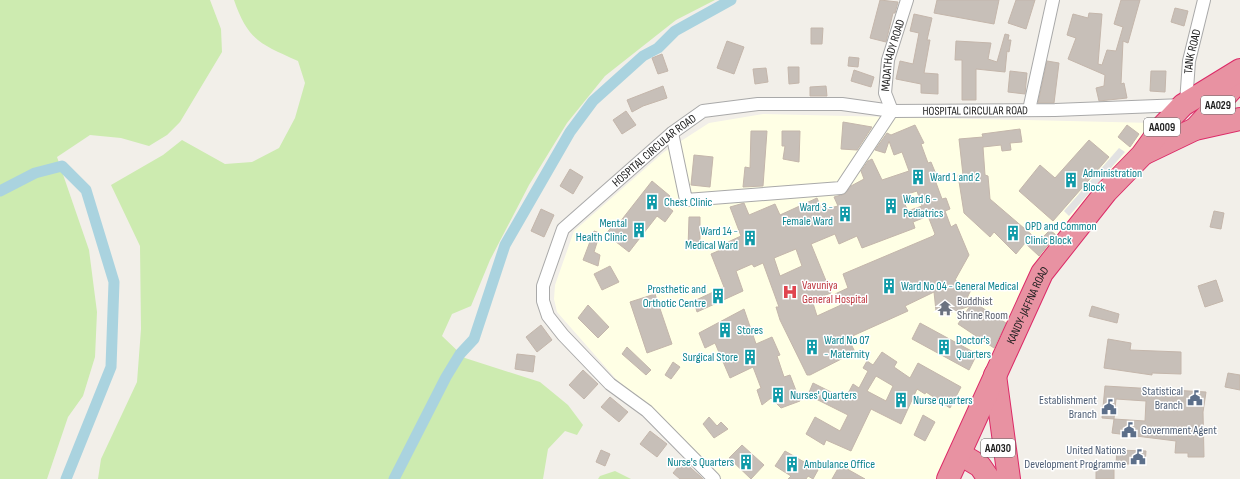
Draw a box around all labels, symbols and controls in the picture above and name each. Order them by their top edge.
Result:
street label: MADATHADY ROAD [878,18,908,92]
street label: TANK ROAD [1181,28,1205,74]
road number: AA029 [1201,96,1235,114]
street label: HOSPITAL CIRCULAR ROAD [922,103,1028,119]
street label: HOSPITAL CIRCULAR ROAD [609,111,700,190]
road number: AA009 [1144,118,1180,136]
place label: Administration Block [1082,166,1142,195]
building icon: Ward 1 and 2 [909,168,927,186]
place label: Ward 1 and 2 [930,170,980,185]
building icon: Administration Block [1062,171,1080,189]
place label: Ward 6 - Pediatrics [903,192,943,221]
building icon: Chest Clinic [643,193,661,211]
place label: Chest Clinic [664,195,713,210]
building icon: Ward 6 - Pediatrics [882,197,900,215]
place label: Ward 3 - Female Ward [782,200,833,229]
building icon: Ward 3 - Female Ward [836,205,854,223]
place label: Mental Health Clinic [576,216,627,245]
place label: OPD and Common Clinic Block [1025,219,1097,248]
building icon: Mental Health Clinic [630,221,648,239]
place label: Ward 14 - Medical Ward [685,224,738,253]
building icon: OPD and Common Clinic Block [1004,224,1022,242]
building icon: Ward 14 - Medical Ward [741,229,759,247]
street label: KANDY-JAFFNA ROAD [1003,263,1052,347]
building icon: Ward No 04 - General Medical [880,277,898,295]
place label: Vavuniya General Hospital [802,278,868,307]
place label: Ward No 04 - General Medical [901,279,1018,294]
place label: Prosthetic and Orthotic Centre [643,282,706,311]
hospital icon: Vavuniya General Hospital [781,283,799,301]
building icon: Prosthetic and Orthotic Centre [709,287,727,305]
place label: Buddhist Shrine Room [957,294,1008,323]
temple icon: Buddhist Shrine Room [936,299,954,317]
building icon: Stores [716,321,734,339]
place label: Stores [737,323,763,338]
place label: Ward No 07 - Maternity [824,333,870,362]
place label: Doctor's Quarters [956,333,991,362]
building icon: Ward No 07 - Maternity [803,338,821,356]
building icon: Doctor's Quarters [935,338,953,356]
building icon: Surgical Store [741,348,759,366]
place label: Surgical Store [683,350,738,365]
place label: Statistical Branch [1142,384,1183,413]
building icon: Nurses' Quarters [769,386,787,404]
place label: Nurses' Quarters [790,388,857,403]
public building icon: Statistical Branch [1186,389,1204,407]
building icon: Nurse quarters [892,391,910,409]
place label: Nurse quarters [913,393,973,408]
place label: Establishment Branch [1039,393,1097,422]
public building icon: Establishment Branch [1100,398,1118,416]
public building icon: Government Agent [1120,421,1138,439]
place label: Government Agent [1141,423,1217,438]
road number: AA030 [981,439,1015,457]
place label: United Nations Development Programme [1024,443,1126,472]
public building icon: United Nations Development Programme [1129,448,1147,466]
building icon: Nurse's Quarters [737,453,755,471]
place label: Nurse's Quarters [667,455,734,470]
building icon: Ambulance Office [783,455,801,473]
place label: Ambulance Office [803,457,875,472]

